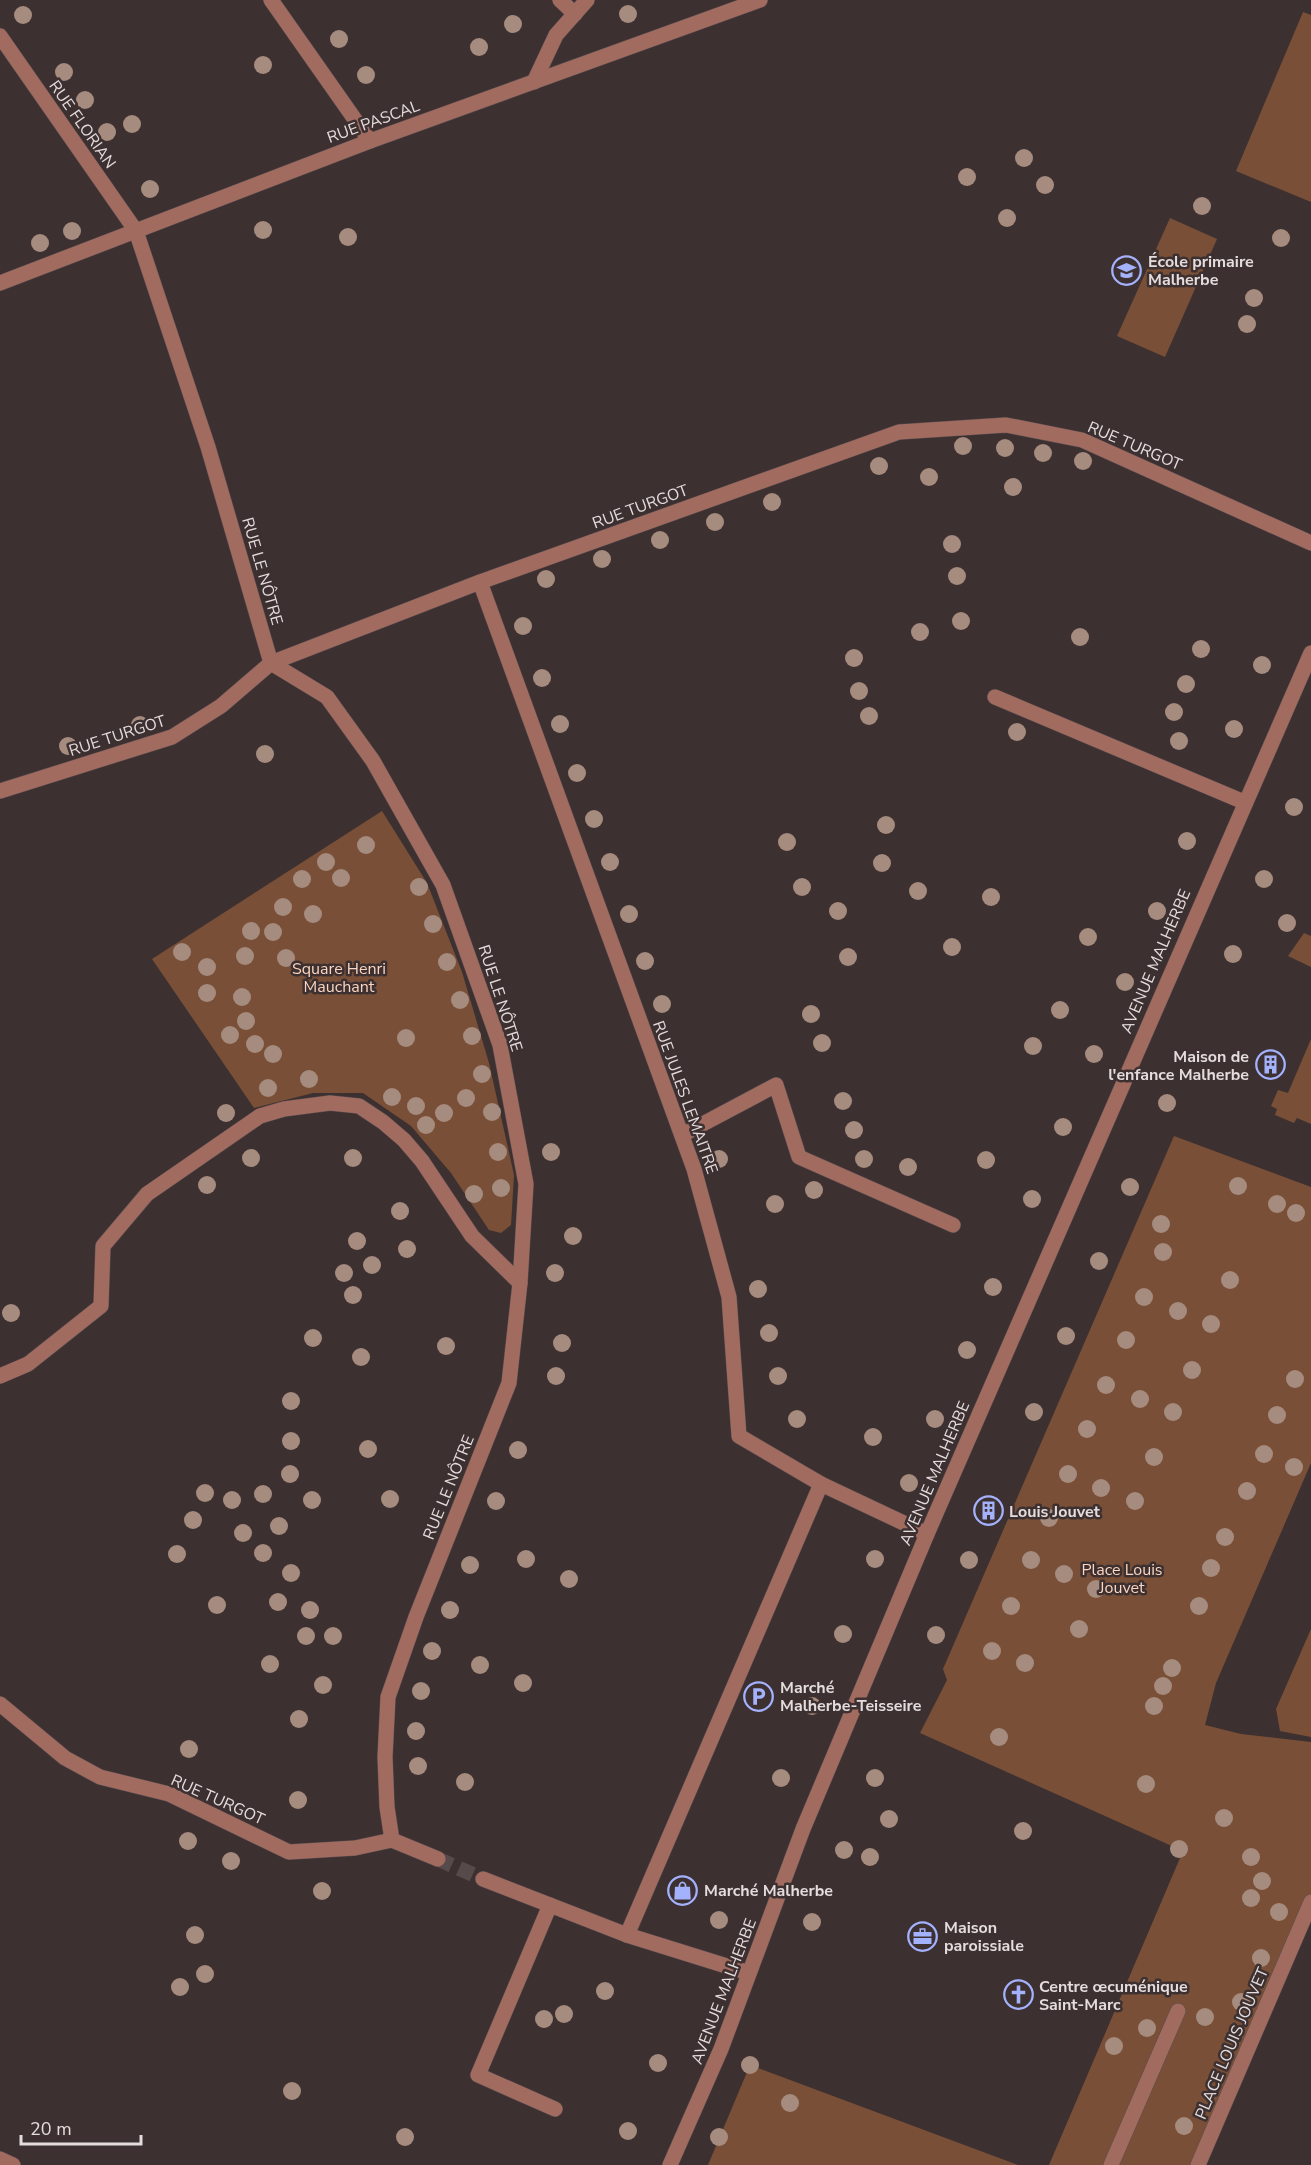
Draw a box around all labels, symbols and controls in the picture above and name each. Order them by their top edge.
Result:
street label: RUE FLORIAN [44,76,121,173]
street label: RUE PASCAL [324,95,423,149]
place label: École primaire Malherbe [1148,251,1254,291]
school or university icon: École primaire Malherbe [1111,254,1143,286]
street label: RUE TURGOT [1084,416,1186,476]
street label: RUE TURGOT [589,479,692,534]
street label: RUE LE NÔTRE [236,515,288,628]
street label: RUE TURGOT [66,710,169,762]
street label: AVENUE MALHERBE [1116,886,1196,1037]
street label: RUE LE NÔTRE [472,942,528,1054]
park label: Square Henri Mauchant [292,958,386,998]
street label: RUE JULES LEMAITRE [647,1018,723,1177]
place label: Maison de l'enfance Malherbe [1108,1046,1249,1086]
building icon: Maison de l'enfance Malherbe [1254,1049,1286,1081]
street label: AVENUE MALHERBE [895,1398,975,1549]
street label: RUE LE NÔTRE [418,1432,480,1543]
building icon: Louis Jouvet [972,1495,1004,1527]
place label: Louis Jouvet [1009,1501,1101,1523]
park label: Place Louis Jouvet [1081,1559,1163,1599]
place label: Marché Malherbe-Teisseire [780,1677,922,1717]
parking icon: Marché Malherbe-Teisseire [743,1680,775,1712]
street label: RUE TURGOT [167,1769,268,1831]
shop icon: Marché Malherbe [667,1874,699,1906]
place label: Marché Malherbe [704,1880,833,1902]
street label: AVENUE MALHERBE [686,1915,762,2067]
place label: Maison paroissiale [944,1917,1024,1957]
office icon: Maison paroissiale [907,1920,939,1952]
street label: PLACE LOUIS JOUVET [1190,1964,1274,2123]
place label: Centre œcuménique Saint-Marc [1039,1976,1188,2016]
church icon: Centre œcuménique Saint-Marc [1002,1979,1034,2011]
scale bar [21,2108,141,2146]
text: 20 m [30,2117,72,2141]

